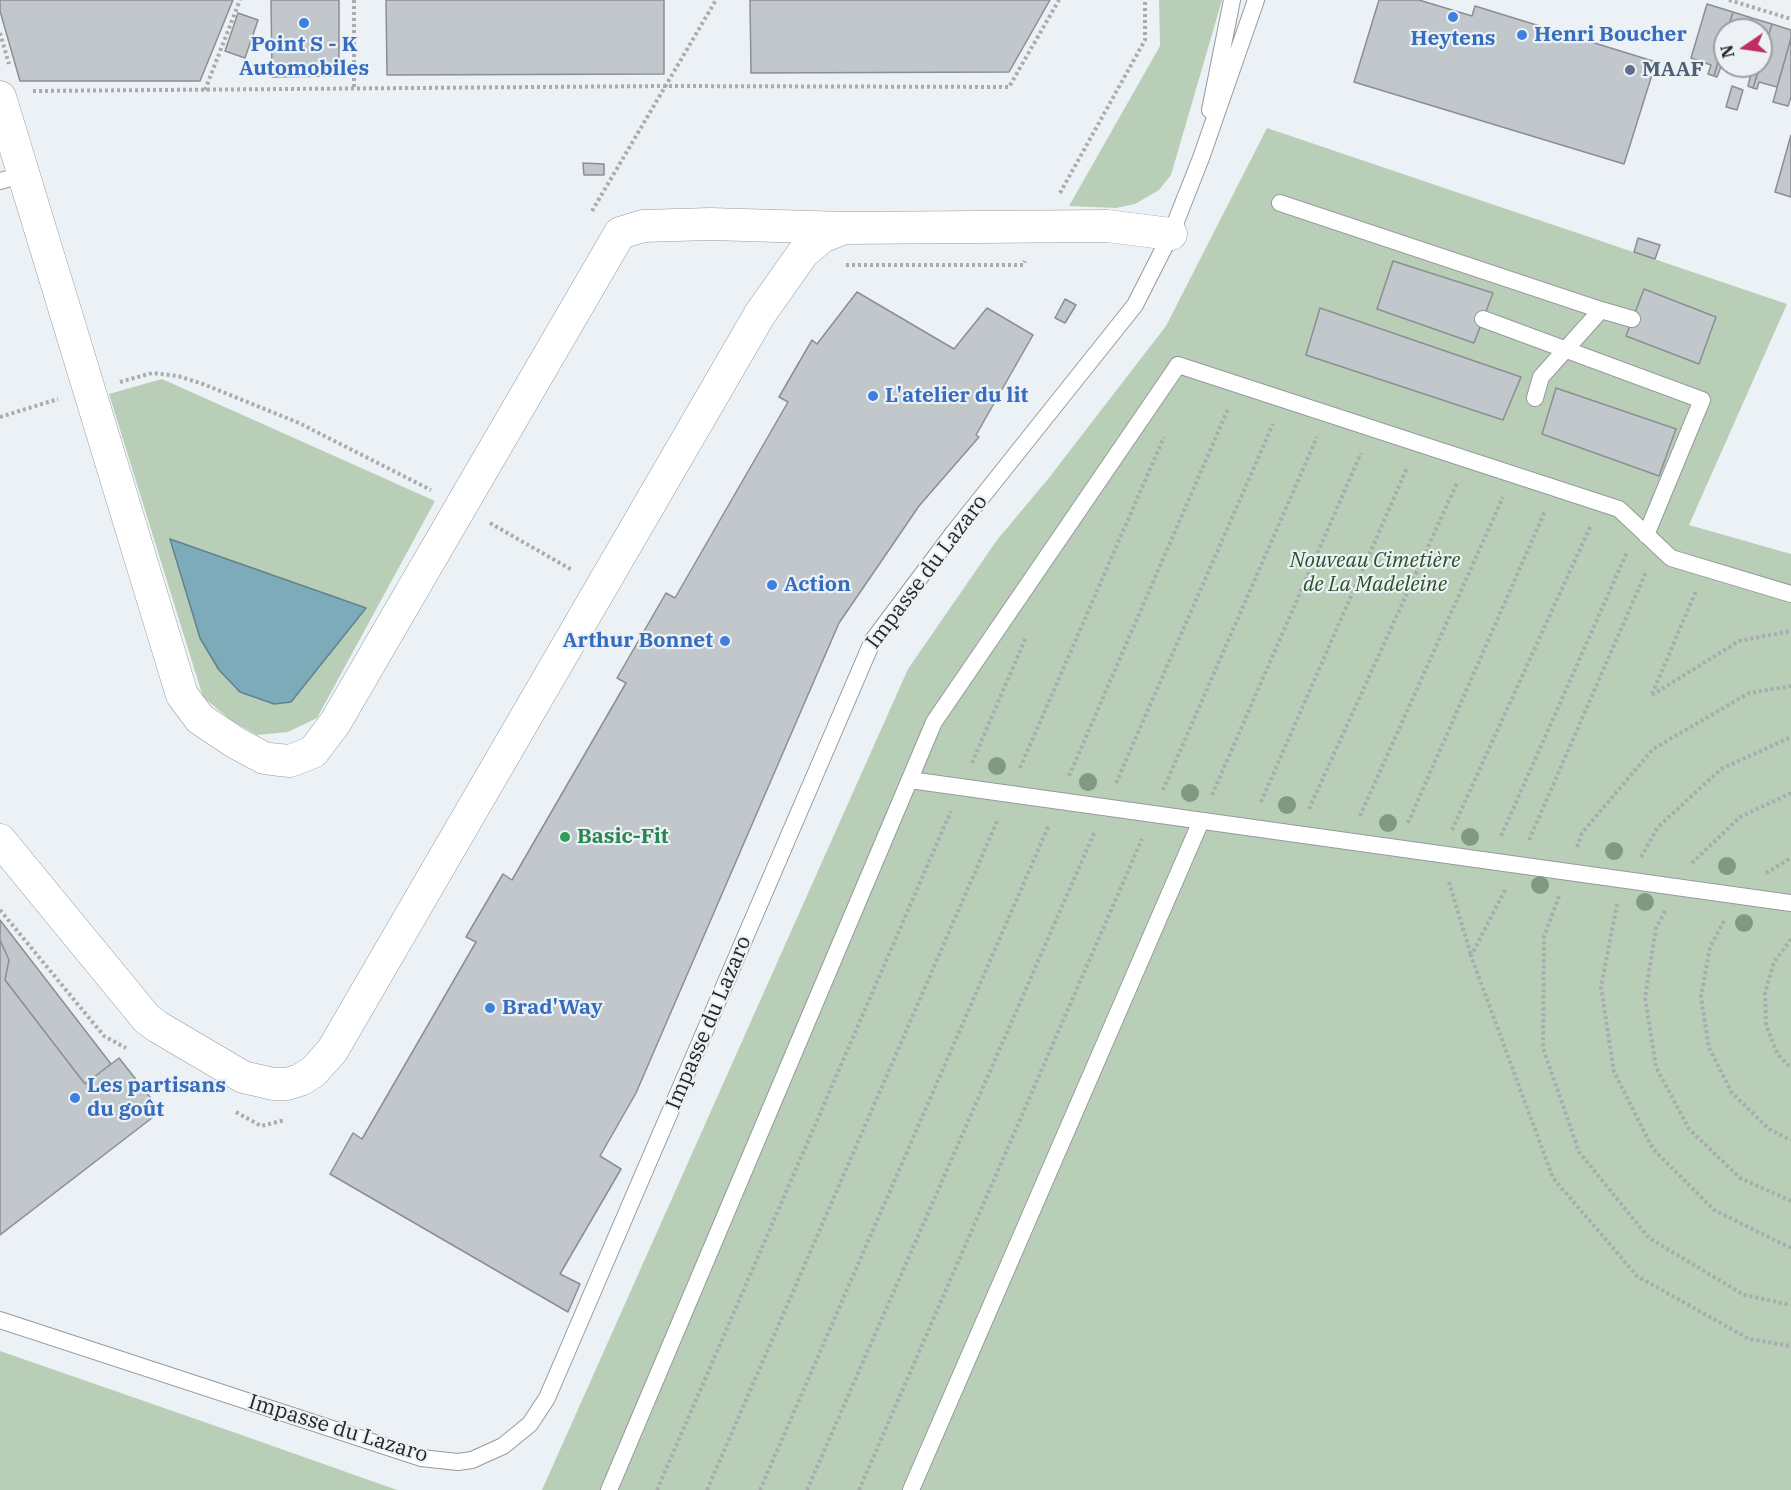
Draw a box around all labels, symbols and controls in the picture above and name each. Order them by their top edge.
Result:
marker: Heytens [1446,10,1460,24]
marker: Point S - K Automobiles [297,16,311,30]
north arrow [1713,18,1773,78]
place label: Henri Boucher [1534,22,1687,48]
place label: Heytens [1410,26,1496,52]
marker: Henri Boucher [1515,28,1529,42]
place label: Point S - K Automobiles [239,32,369,82]
text: N [1716,43,1739,60]
place label: MAAF [1642,57,1704,83]
marker: MAAF [1623,63,1637,77]
place label: L'atelier du lit [885,383,1028,409]
marker: L'atelier du lit [866,389,880,403]
street label: Impasse du Lazaro [861,490,993,654]
park label: Nouveau Cimetière de La Madeleine [1290,548,1460,598]
place label: Action [784,572,851,598]
marker: Action [765,578,779,592]
place label: Arthur Bonnet [563,628,713,654]
marker: Arthur Bonnet [718,634,732,648]
place label: Basic-Fit [577,824,669,850]
marker: Basic-Fit [558,830,572,844]
street label: Impasse du Lazaro [661,932,757,1114]
place label: Brad'Way [502,995,603,1021]
marker: Brad'Way [483,1001,497,1015]
place label: Les partisans du goût [87,1073,226,1123]
marker: Les partisans du goût [68,1091,82,1105]
street label: Impasse du Lazaro [245,1390,431,1468]

